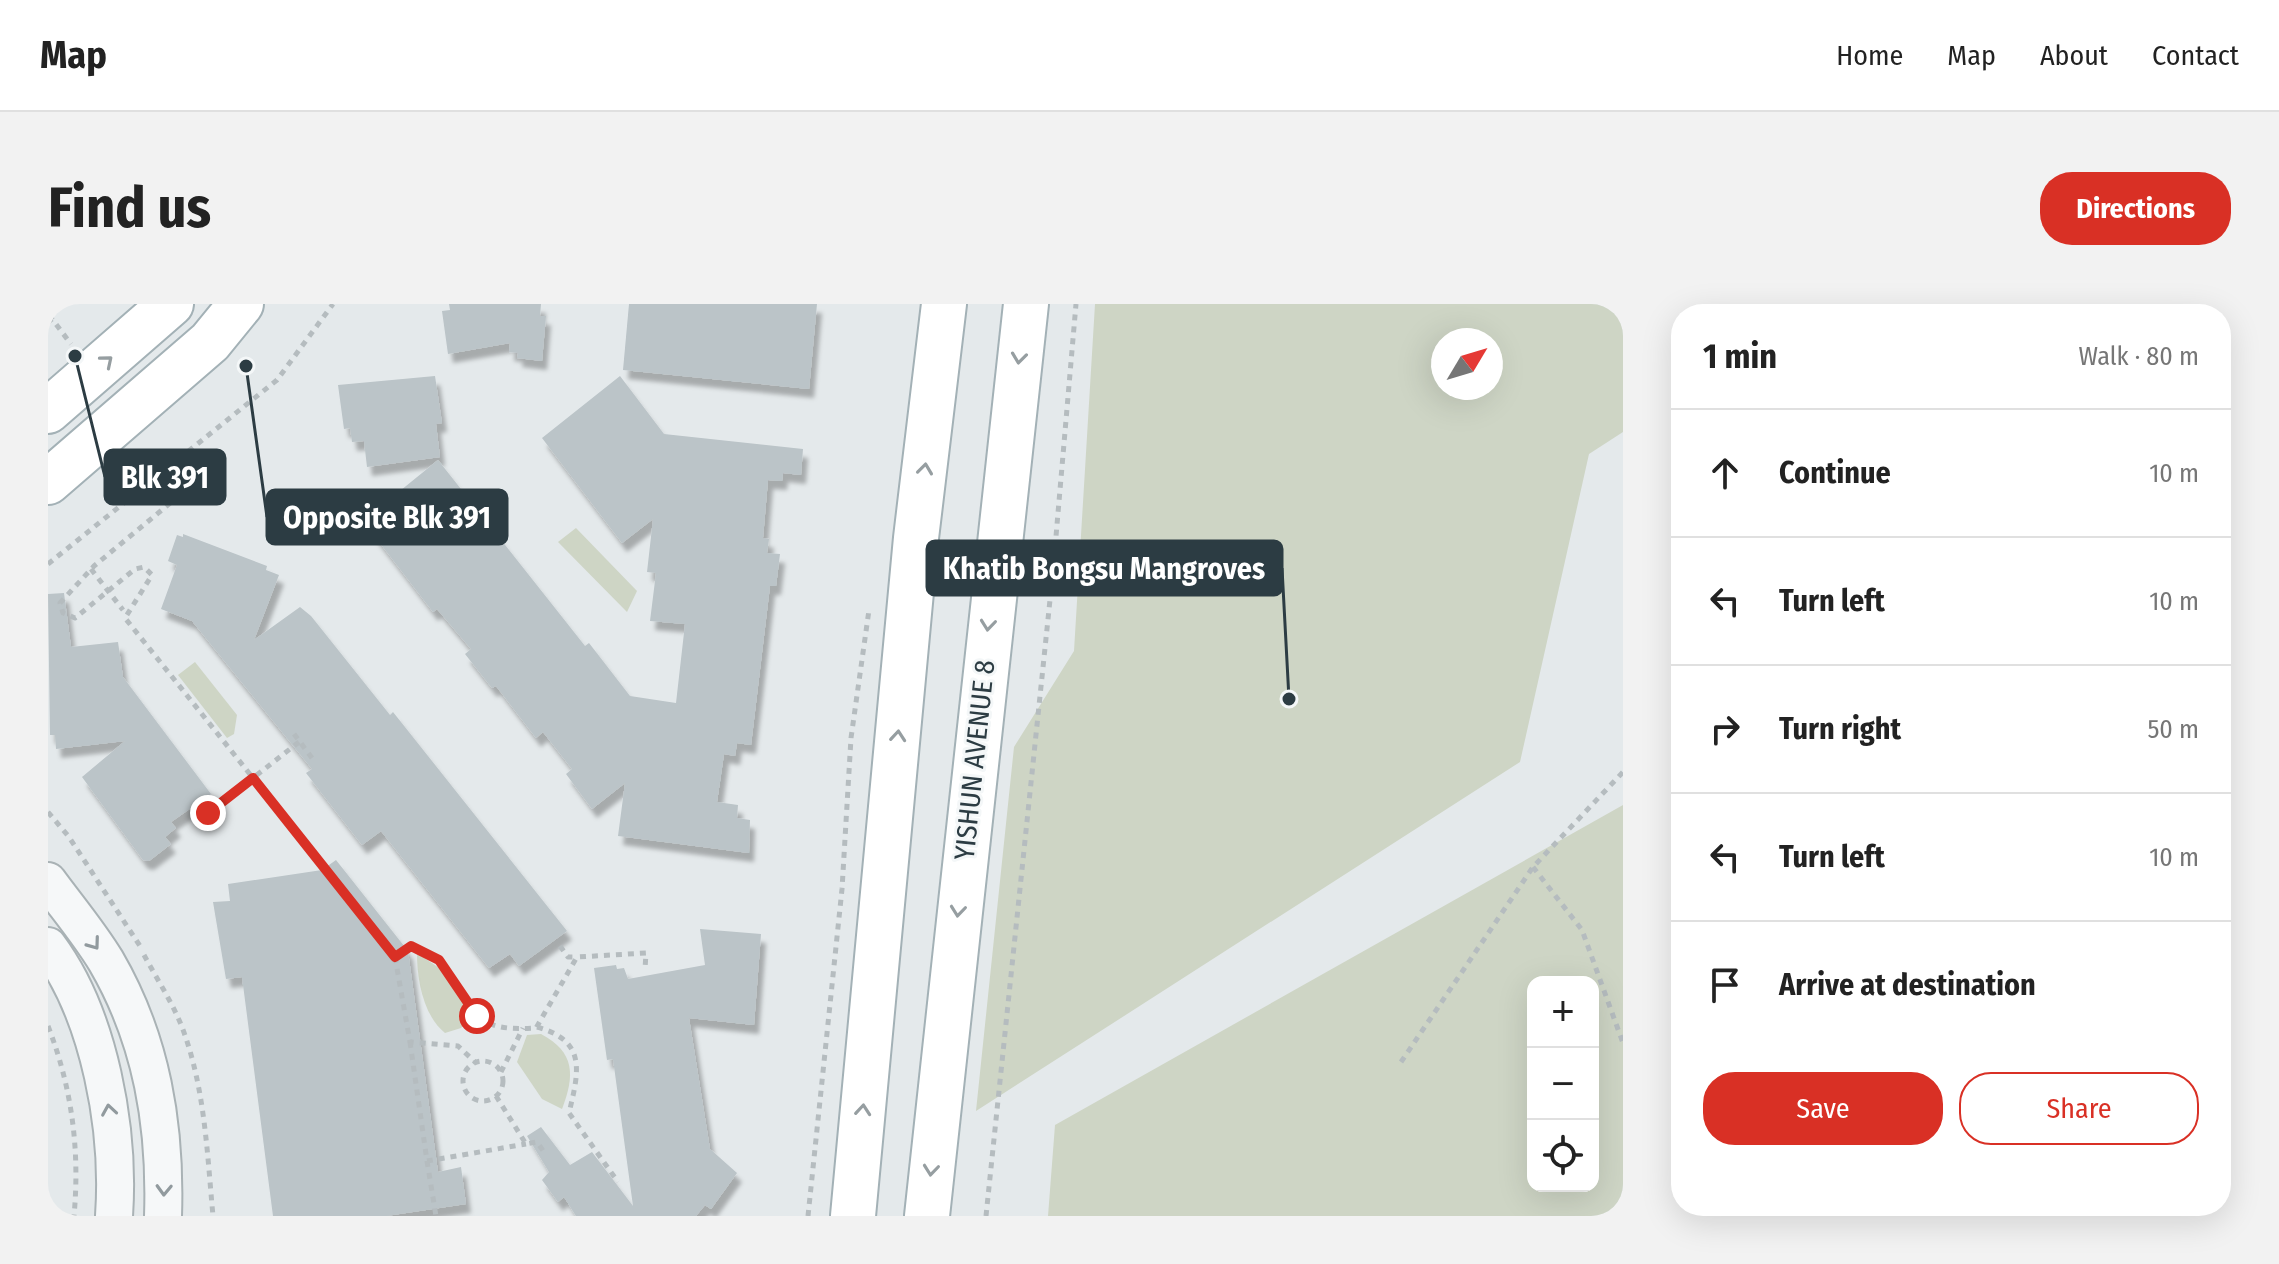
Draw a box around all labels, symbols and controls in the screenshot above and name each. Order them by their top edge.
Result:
text: Map [40,32,107,78]
text: Home [1836,39,1903,72]
text: Map [1947,39,1996,72]
text: About [2040,39,2108,72]
text: Contact [2152,39,2239,72]
button: Directions [2040,172,2231,245]
text: Find us [48,175,211,242]
north arrow [1431,328,1503,400]
text: 1 min [1703,336,1777,377]
text: Walk · 80 m [2078,341,2199,372]
one-way arrow [1011,351,1028,364]
one-way arrow [98,356,113,370]
callout: Blk 391 [105,450,225,504]
icon: ahead [1703,451,1747,495]
text: Continue [1779,455,1891,491]
text: 10 m [2149,458,2199,489]
text: Blk 391 [121,460,209,496]
one-way arrow [917,462,934,475]
callout: Opposite Blk 391 [267,490,507,544]
text: Opposite Blk 391 [283,500,491,536]
callout: Khatib Bongsu Mangroves [927,541,1282,595]
text: Khatib Bongsu Mangroves [943,551,1265,587]
icon: left [1703,579,1747,623]
text: Turn left [1779,583,1885,619]
text: 10 m [2149,586,2199,617]
one-way arrow [980,619,997,632]
street label: YISHUN AVENUE 8 [948,658,1001,862]
icon: right [1703,707,1747,751]
text: Turn right [1779,711,1901,747]
text: 50 m [2147,714,2199,745]
one-way arrow [889,729,906,742]
route end [190,795,226,831]
icon: left [1703,835,1747,879]
text: Turn left [1779,839,1885,875]
text: 10 m [2149,842,2199,873]
one-way arrow [950,905,967,918]
one-way arrow [84,935,98,950]
icon: arrive [1703,963,1747,1007]
text: Arrive at destination [1779,967,2036,1003]
map controls [1527,976,1599,1192]
button: + [1527,976,1599,1048]
route start [459,998,495,1034]
button: − [1527,1048,1599,1120]
button: Save [1703,1072,1943,1145]
button: Share [1959,1072,2199,1145]
one-way arrow [101,1104,118,1117]
one-way arrow [854,1104,871,1117]
button: locate [1527,1120,1599,1192]
one-way arrow [923,1164,940,1177]
one-way arrow [155,1184,172,1197]

